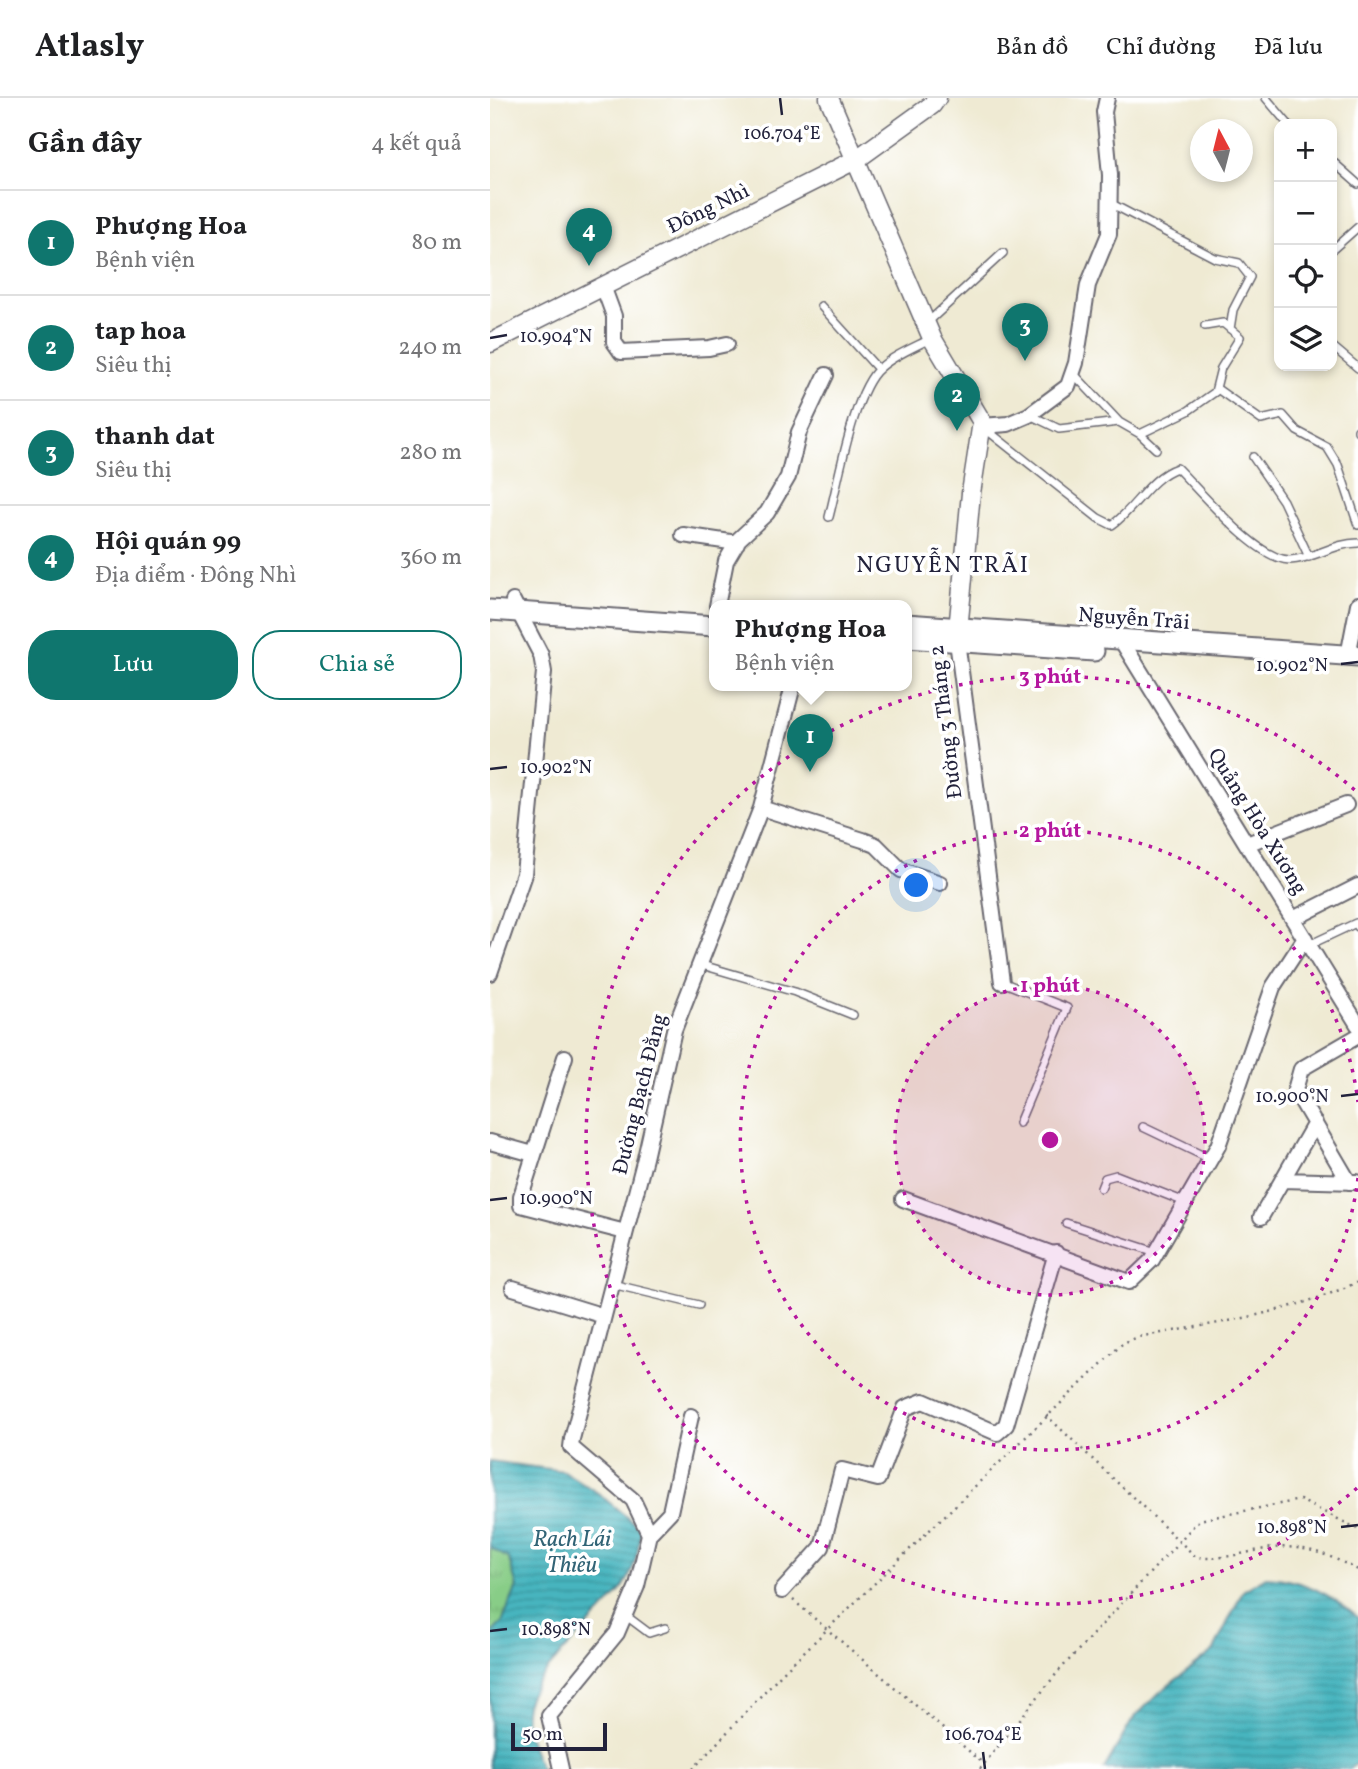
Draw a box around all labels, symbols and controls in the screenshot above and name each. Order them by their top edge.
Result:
text: Atlasly [35,25,144,71]
text: Bản đồ [996,31,1068,65]
text: Chỉ đường [1106,31,1216,65]
text: Đã lưu [1254,31,1323,65]
north arrow [1190,119,1253,182]
map controls [1274,119,1337,371]
button: + [1274,119,1337,182]
text: 106.704°E [743,122,821,147]
text: Gần đây [28,123,142,165]
text: 4 kết quả [371,128,462,160]
street label: Đông Nhì [663,177,755,242]
button: − [1274,182,1337,245]
pin: 4 [566,208,612,266]
text: Phượng Hoa [95,209,247,245]
text: 1 [46,227,56,259]
text: 80 m [412,227,462,259]
text: Bệnh viện [95,245,195,277]
button: locate [1274,245,1337,308]
pin: 3 [1002,303,1048,361]
button: layers [1274,308,1337,371]
text: tap hoa [95,314,186,350]
text: 10.904°N [520,325,592,350]
text: 2 [45,332,57,364]
text: 240 m [398,332,462,364]
text: Siêu thị [95,350,172,382]
pin: 2 [934,373,980,431]
text: thanh dat [95,419,215,455]
text: 3 [45,437,57,469]
text: 280 m [399,437,462,469]
text: Siêu thị [95,455,172,487]
text: Hội quán 99 [95,524,241,560]
text: 4 [44,542,58,574]
text: 360 m [400,542,462,574]
district label: NGUYỄN TRÃI [856,547,1030,582]
text: Địa điểm · Đông Nhì [95,560,296,592]
popup [709,600,912,691]
street label: Nguyễn Trãi [1077,601,1191,638]
text: Phượng Hoa [734,612,887,648]
button: Lưu [28,630,238,700]
button: Chia sẻ [252,630,462,700]
street label: Đường 3 Tháng 2 [923,643,970,800]
text: Bệnh viện [734,648,835,680]
text: 10.902°N [1256,654,1328,679]
text: 3 phút [1019,663,1081,692]
pin: 1 [787,714,833,772]
street label: Quảng Hòa Xương [1200,743,1313,901]
text: 10.902°N [520,756,592,781]
text: 2 phút [1019,817,1081,846]
your location [899,868,933,902]
text: 1 phút [1020,972,1080,1001]
street label: Đường Bạch Đằng [606,1011,674,1178]
text: 10.900°N [1255,1085,1329,1110]
centre of rings [1038,1128,1062,1152]
text: 10.900°N [519,1187,593,1212]
text: 10.898°N [1257,1516,1327,1541]
water label: Rạch Lái Thiêu [533,1524,611,1582]
text: 10.898°N [521,1618,591,1643]
scale bar [511,1720,607,1752]
text: 50 m [522,1722,563,1748]
text: 106.704°E [944,1723,1022,1748]

